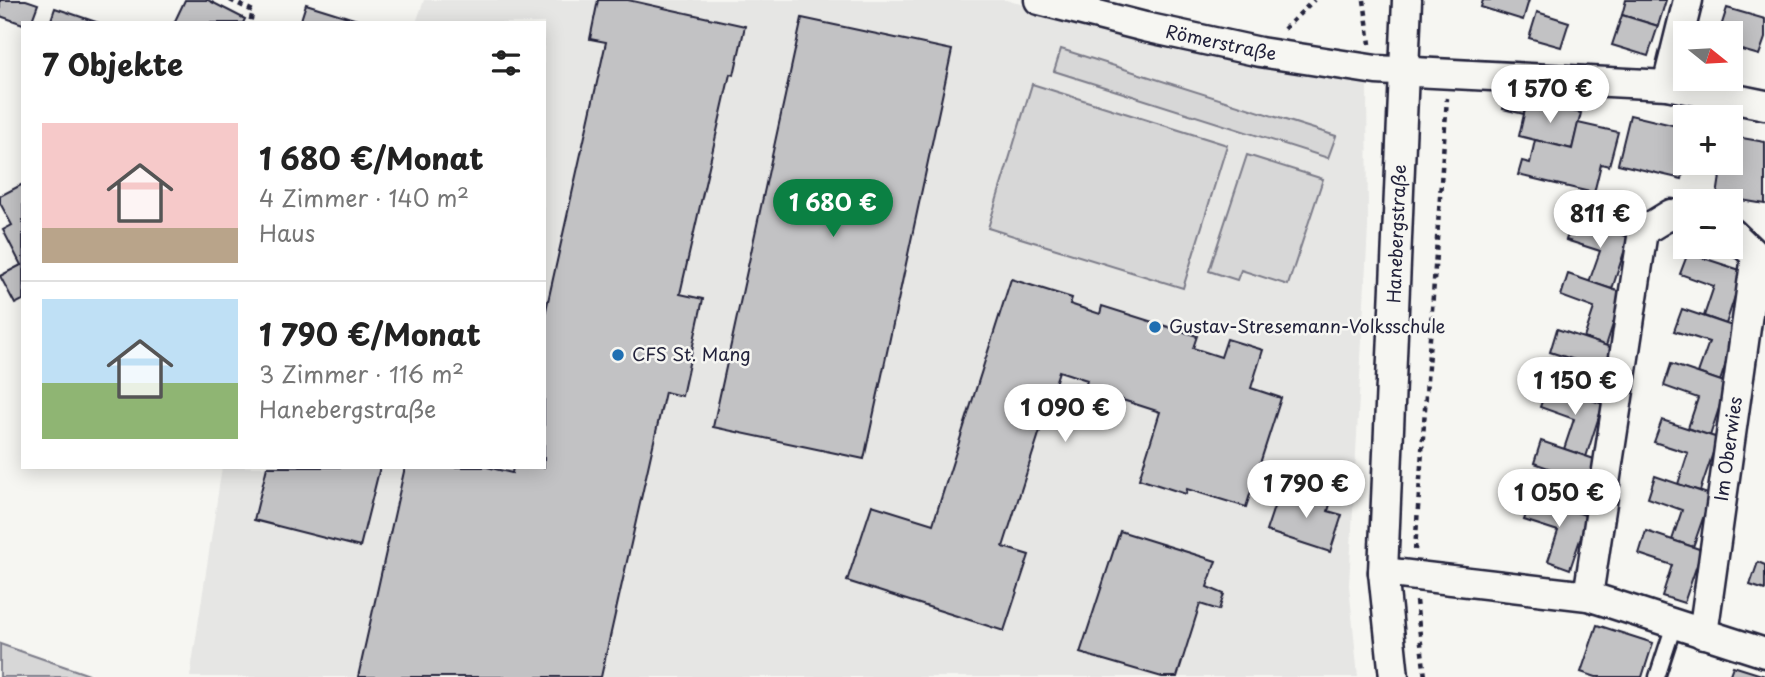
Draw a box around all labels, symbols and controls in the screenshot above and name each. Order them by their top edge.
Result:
street label: Römerstraße [1163,17,1278,66]
north arrow [1673,21,1743,91]
map controls [1673,21,1743,259]
text: 7 Objekte [42,41,183,86]
icon: filters [487,44,525,82]
pin: 1 570 € [1485,66,1615,125]
text: 1 570 € [1507,70,1593,105]
button: + [1673,105,1743,175]
text: 1 680 €/Monat [259,135,484,180]
icon: home [98,151,182,235]
street label: Hanebergstraße [1379,164,1412,304]
text: 4 Zimmer · 140 m² [259,180,469,215]
pin: 1 680 € [768,180,898,239]
text: 1 680 € [789,184,877,219]
button: − [1673,189,1743,259]
pin: 811 € [1551,190,1649,250]
text: 811 € [1570,195,1630,230]
text: Haus [259,215,315,250]
text: 1 790 €/Monat [259,311,481,356]
place label: Gustav-Stresemann-Volksschule [1169,312,1445,339]
marker: Gustav-Stresemann-Volksschule [1147,319,1163,335]
icon: home [98,327,182,411]
place label: CFS St. Mang [632,340,751,367]
marker: CFS St. Mang [610,347,626,363]
text: 3 Zimmer · 116 m² [259,356,464,391]
pin: 1 150 € [1510,358,1640,417]
text: 1 150 € [1533,362,1617,397]
pin: 1 090 € [1000,384,1130,444]
text: 1 090 € [1020,389,1110,424]
text: Hanebergstraße [259,391,436,426]
street label: Im Oberwies [1707,395,1748,503]
pin: 1 790 € [1241,461,1371,520]
text: 1 790 € [1263,465,1349,500]
pin: 1 050 € [1494,470,1624,529]
text: 1 050 € [1514,474,1604,509]

